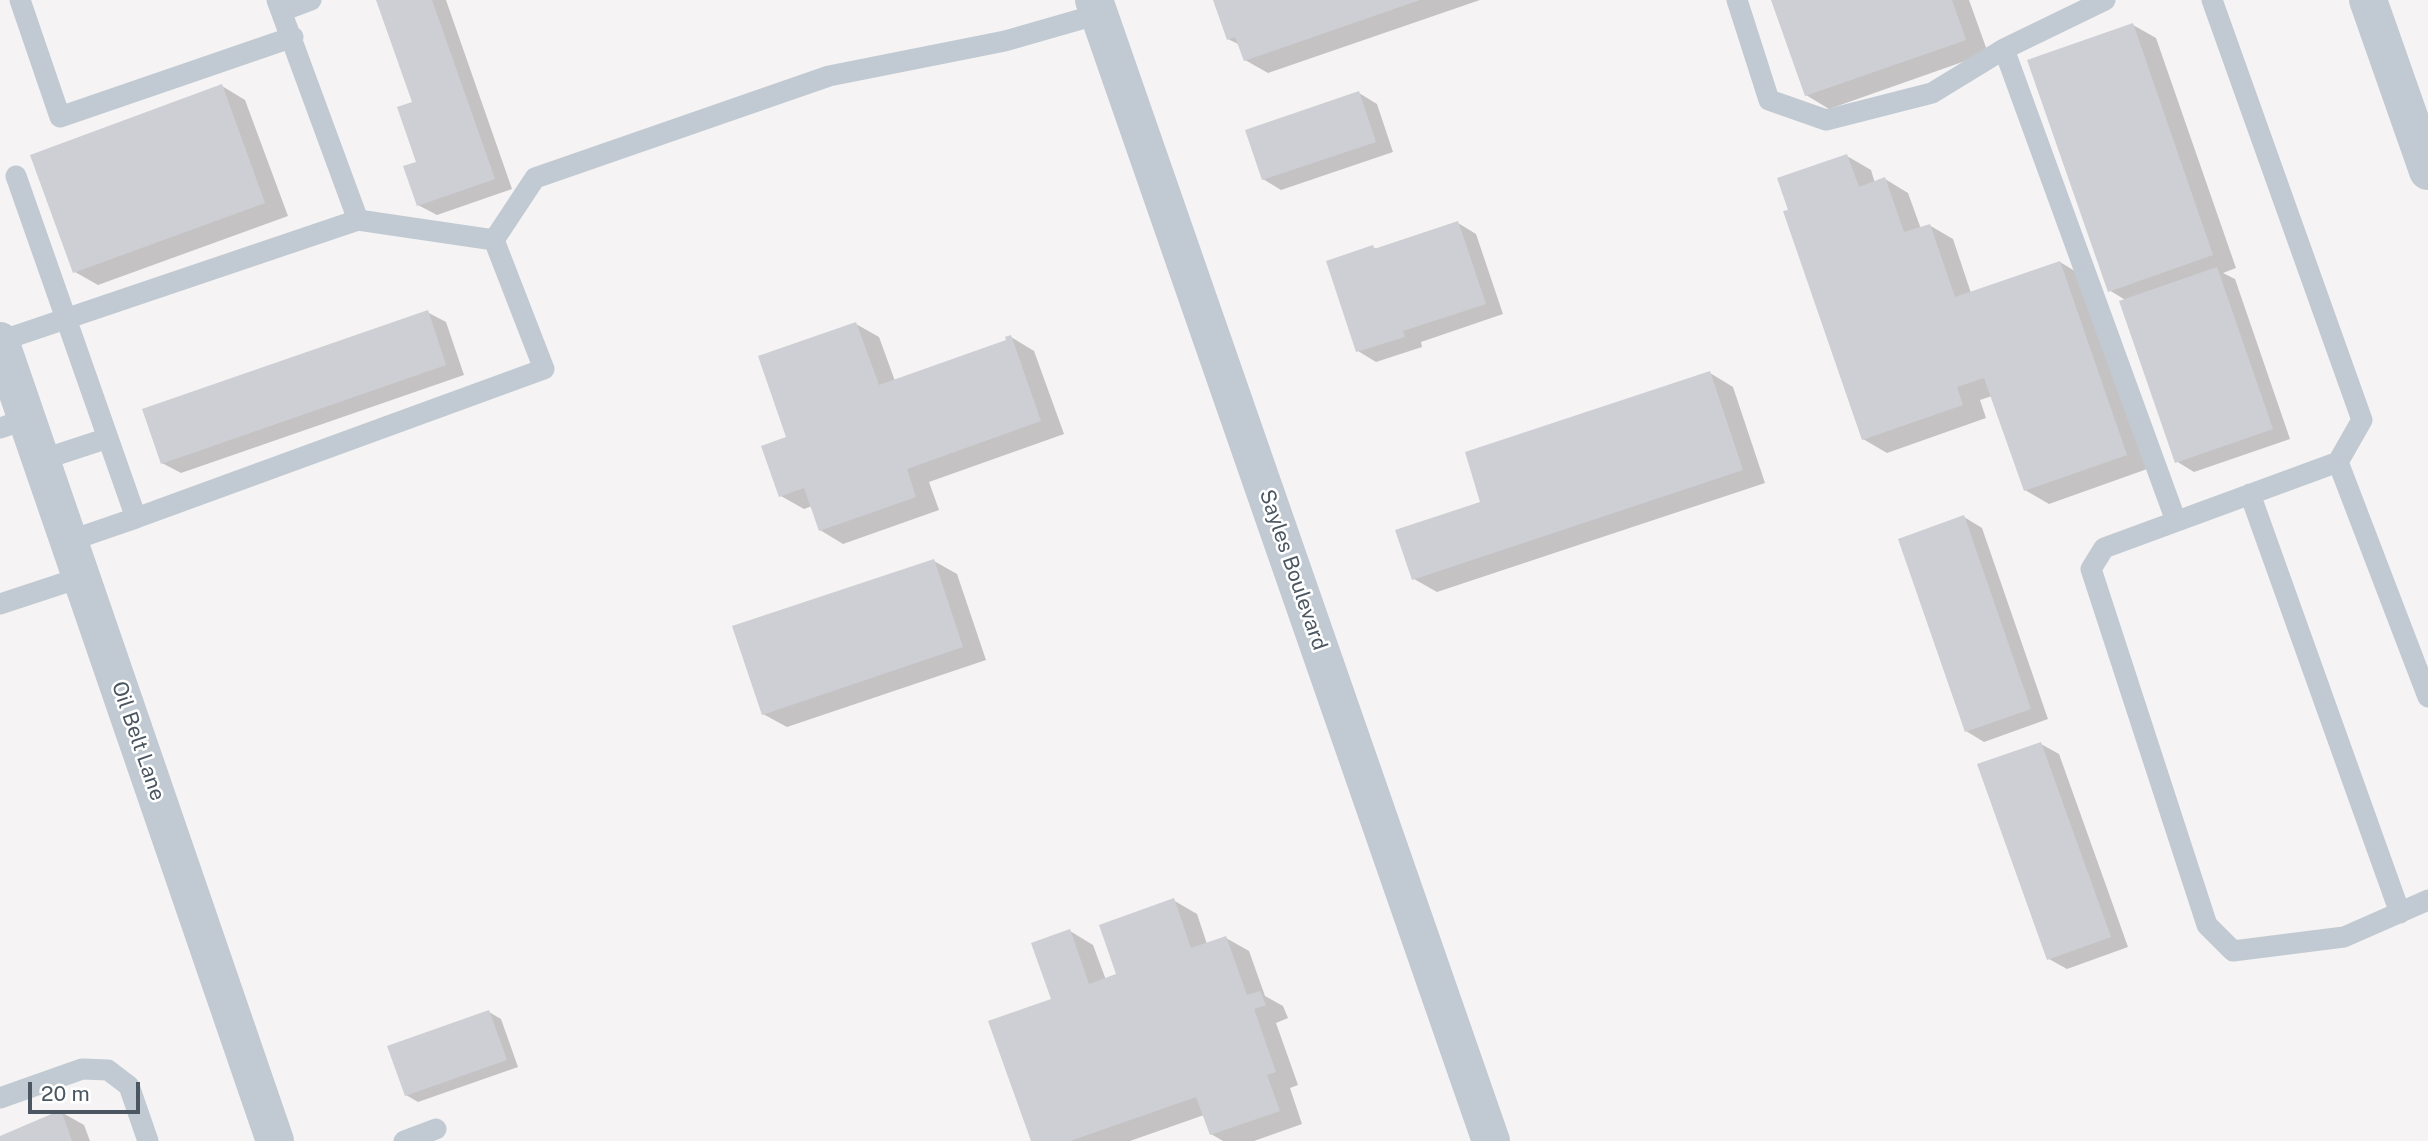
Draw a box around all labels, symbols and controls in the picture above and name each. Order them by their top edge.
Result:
street label: Sayles Boulevard [1254,486,1332,654]
street label: Oil Belt Lane [106,678,170,804]
scale bar [32,1068,144,1112]
text: 20 m [41,1081,90,1106]

